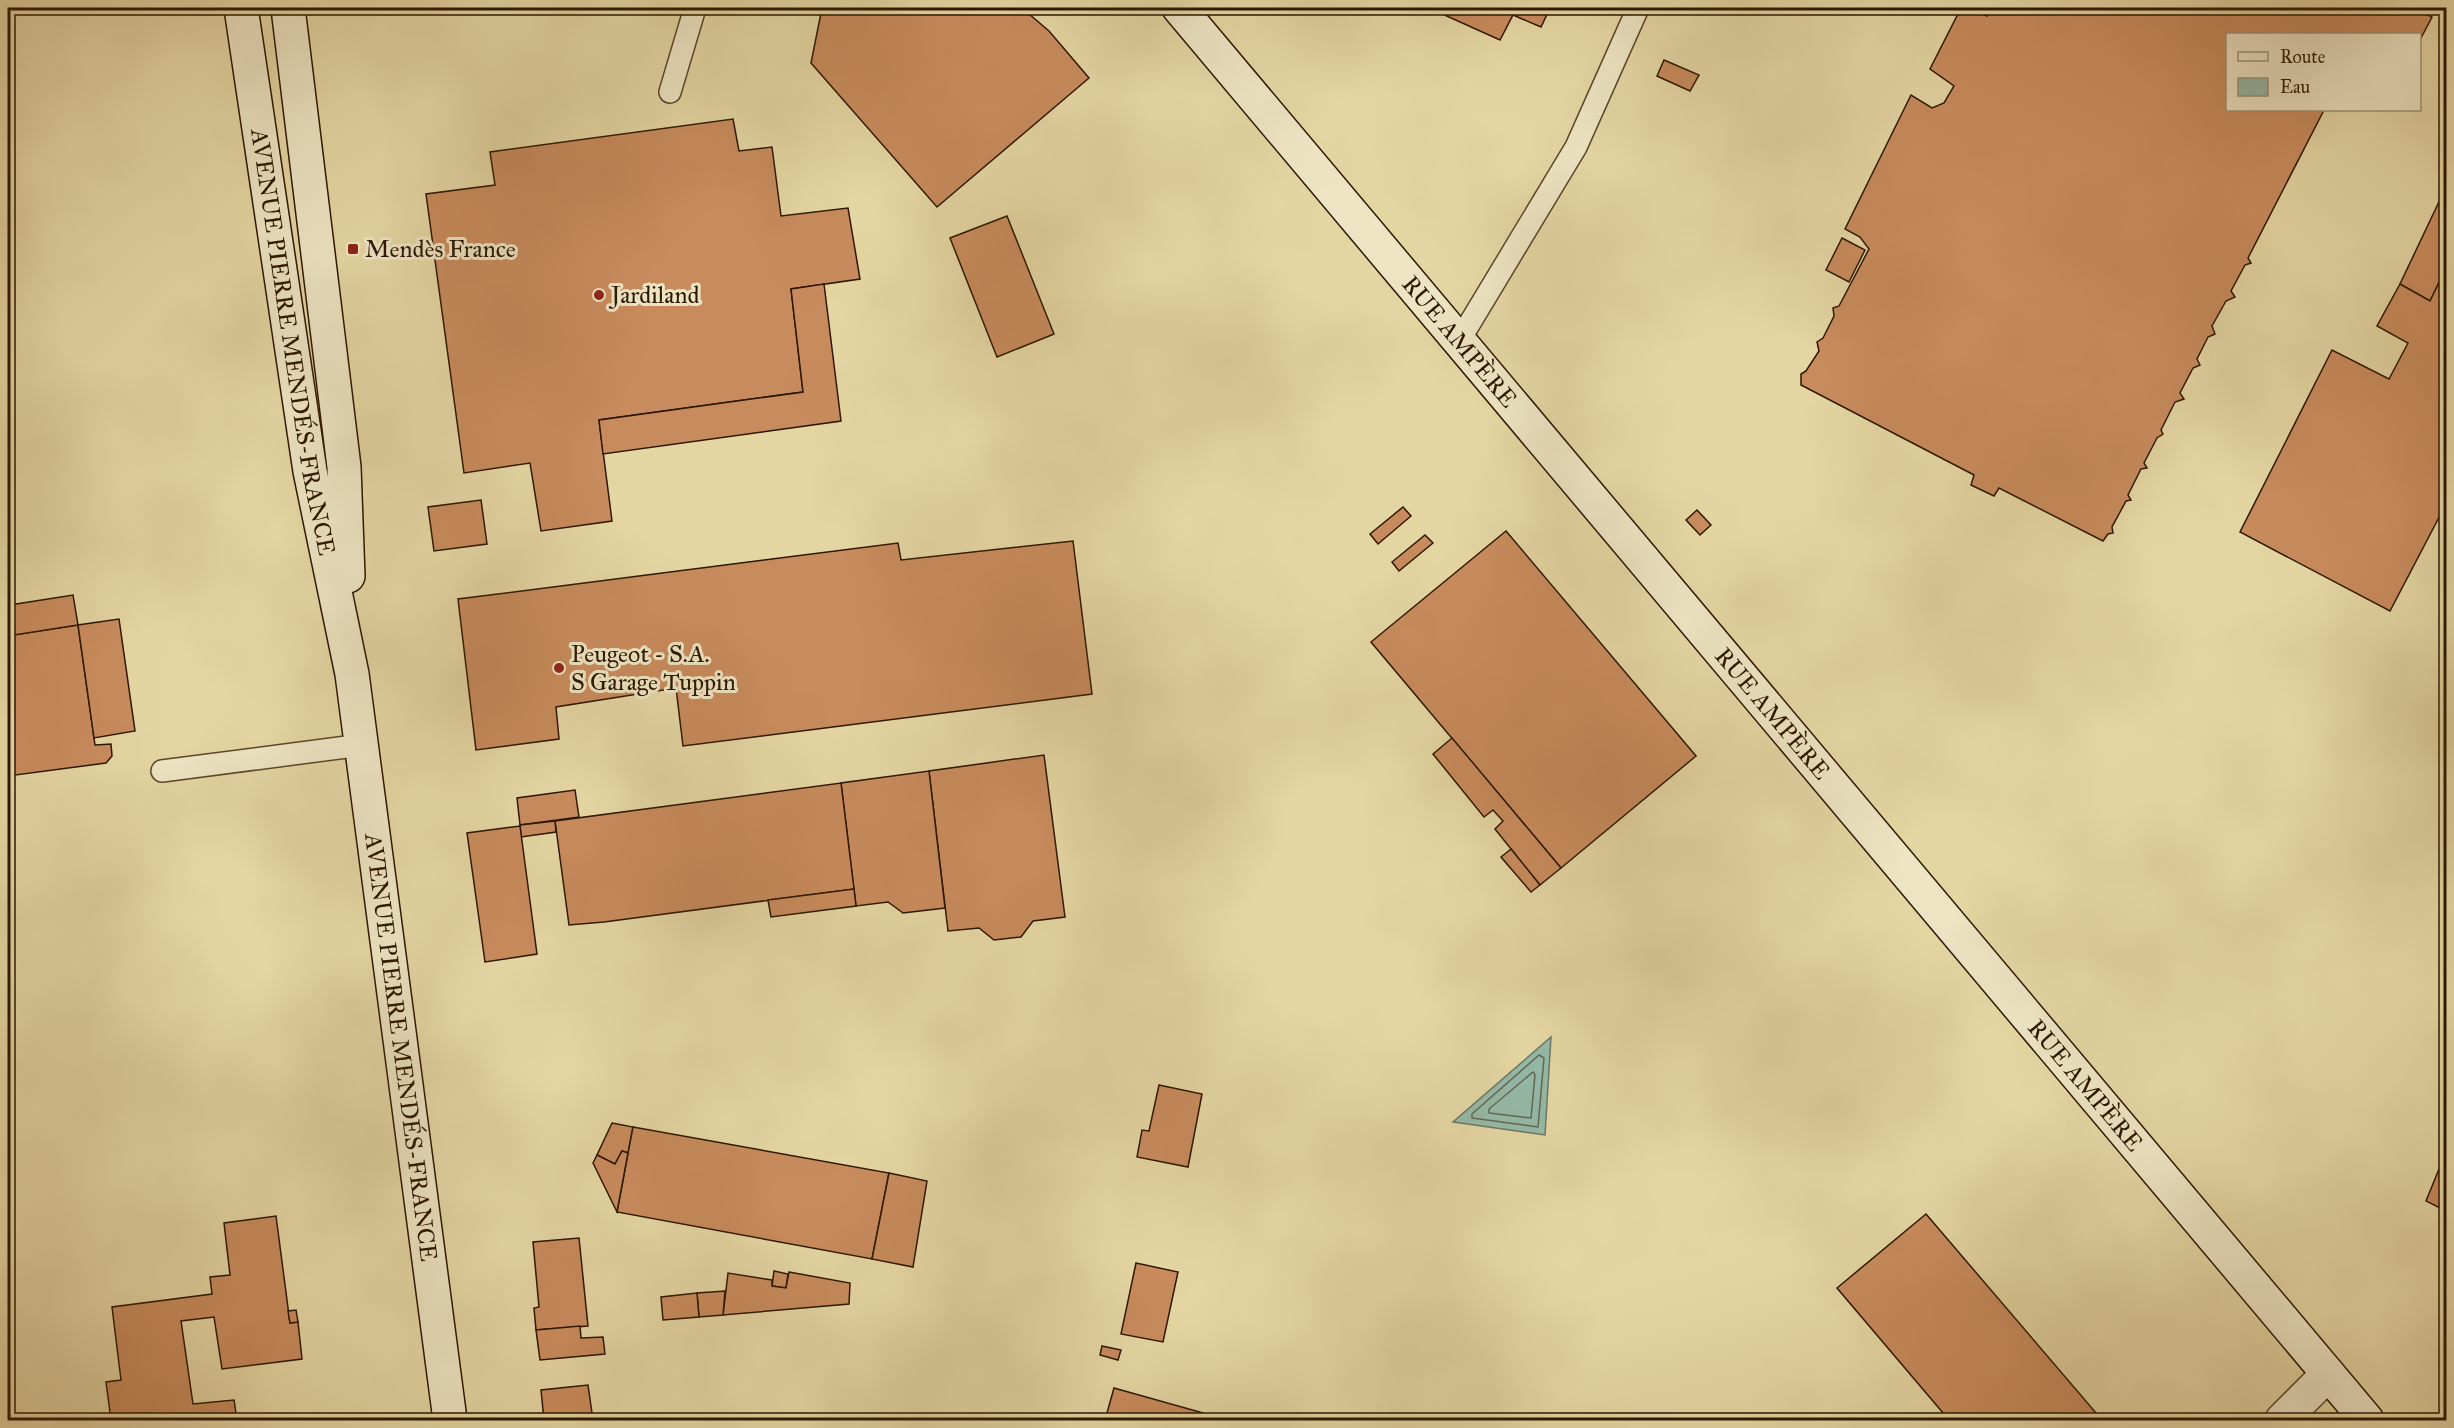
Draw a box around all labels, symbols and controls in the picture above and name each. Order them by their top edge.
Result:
legend [2226,33,2421,111]
text: Route [2280,46,2325,68]
text: Eau [2280,76,2310,98]
street label: AVENUE PIERRE MENDÉS-FRANCE [244,126,342,558]
place label: Mendès France [365,234,516,264]
marker: Mendès France [346,242,360,256]
street label: RUE AMPÈRE [1396,269,1524,414]
place label: Jardiland [608,280,699,310]
marker: Jardiland [592,288,606,302]
place label: Peugeot - S.A. S Garage Tuppin [571,639,736,697]
street label: RUE AMPÈRE [1709,641,1837,786]
marker: Peugeot - S.A. S Garage Tuppin [552,661,566,675]
street label: AVENUE PIERRE MENDÉS-FRANCE [358,830,444,1263]
street label: RUE AMPÈRE [2021,1013,2150,1158]

